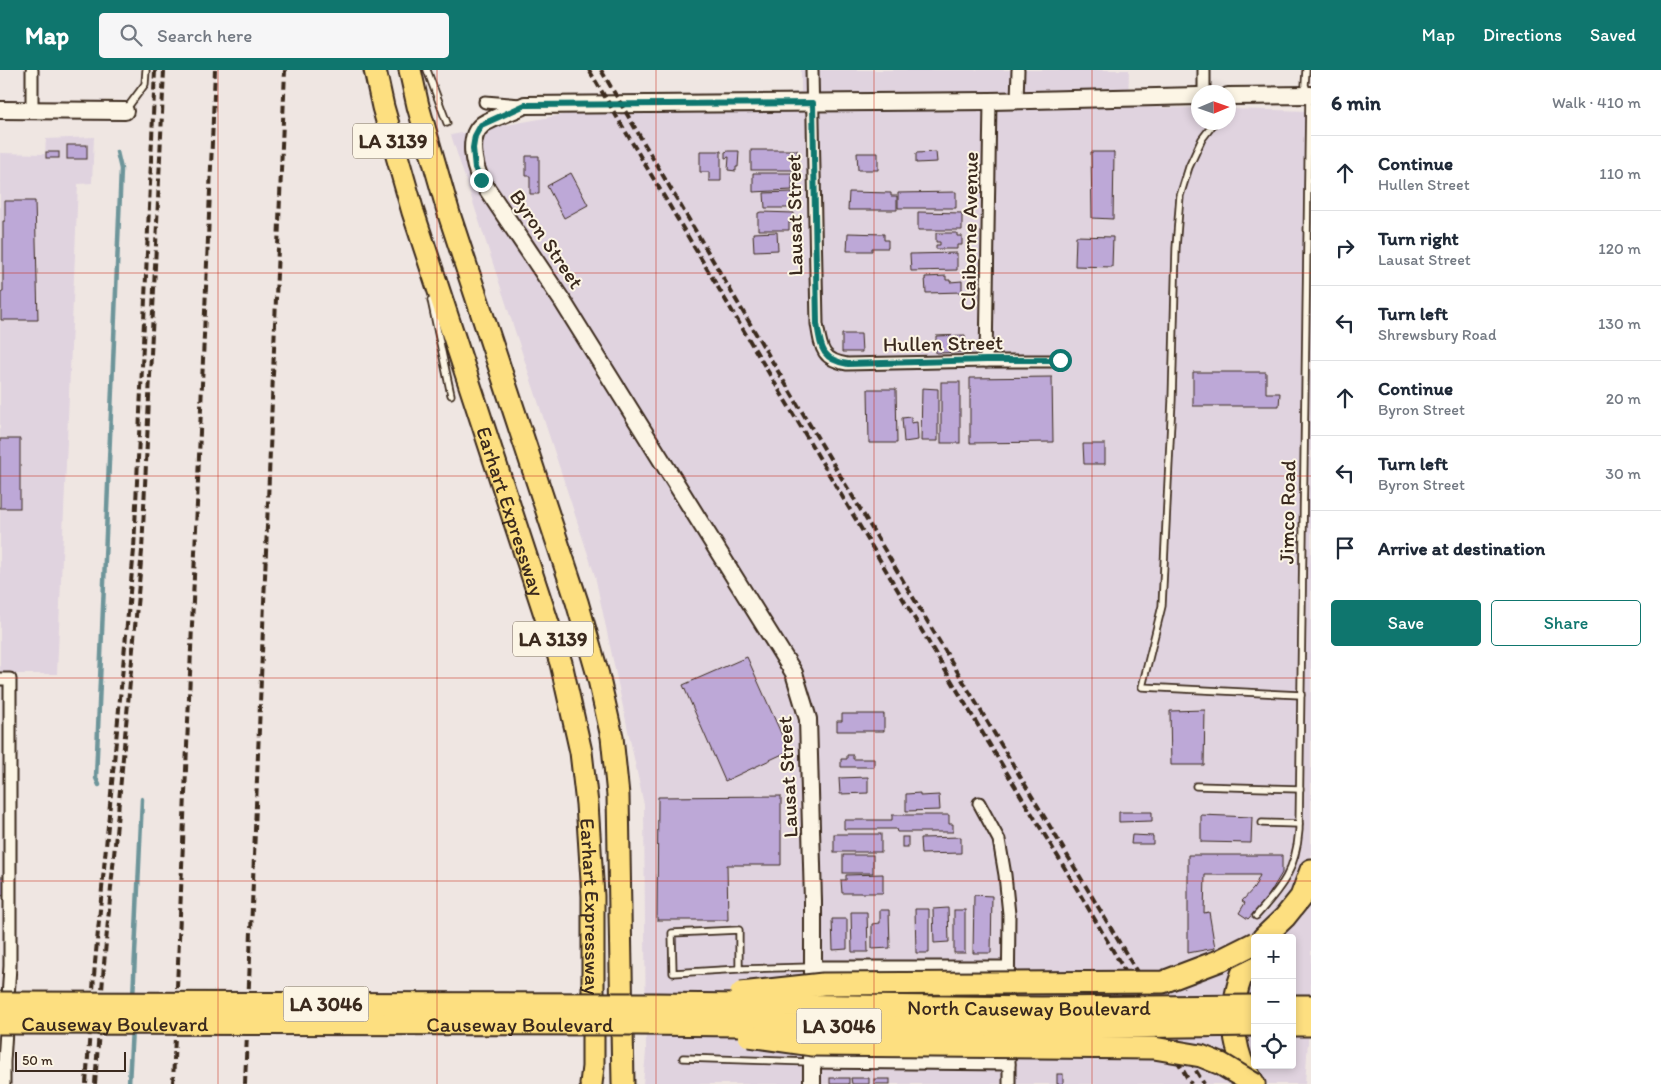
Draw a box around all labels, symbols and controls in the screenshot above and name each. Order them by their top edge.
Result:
search box [99,13,449,58]
text: Map [25,21,69,50]
icon: search [117,21,145,49]
text: Search here [157,24,252,47]
text: Map [1422,24,1455,46]
text: Directions [1483,24,1562,46]
text: Saved [1590,24,1636,46]
north arrow [1191,85,1236,130]
text: 6 min [1331,90,1381,115]
text: Walk · 410 m [1552,93,1641,112]
road number: LA 3139 [353,124,433,158]
street label: Claiborne Avenue [955,151,983,311]
text: Continue [1378,152,1453,175]
street label: Lausat Street [780,154,808,276]
icon: ahead [1331,159,1359,187]
text: 110 m [1599,164,1641,183]
route end [470,169,493,192]
text: Hullen Street [1378,175,1470,194]
street label: Byron Street [505,185,589,293]
text: Turn right [1378,227,1459,250]
icon: right [1331,234,1359,262]
text: 120 m [1598,239,1641,258]
text: Lausat Street [1378,250,1471,269]
text: Turn left [1378,302,1448,325]
icon: left [1331,309,1359,337]
text: 130 m [1598,314,1641,333]
text: Shrewsbury Road [1378,325,1496,344]
street label: Hullen Street [883,329,1003,357]
route start [1049,349,1072,372]
text: Continue [1378,377,1453,400]
icon: ahead [1331,384,1359,412]
text: 20 m [1606,389,1641,408]
text: Byron Street [1378,400,1465,419]
street label: Earhart Expressway [472,423,551,599]
text: Turn left [1378,452,1448,475]
street label: Jimco Road [1274,459,1300,564]
icon: left [1331,459,1359,487]
text: 30 m [1605,464,1641,483]
text: Byron Street [1378,475,1465,494]
icon: arrive [1331,534,1359,562]
text: Arrive at destination [1378,537,1545,560]
button: Save [1331,600,1481,646]
button: Share [1491,600,1641,646]
road number: LA 3139 [513,622,593,656]
street label: Lausat Street [771,715,803,838]
street label: Earhart Expressway [575,817,606,995]
map controls [1251,934,1296,1069]
button: + [1251,934,1296,979]
button: − [1251,979,1296,1024]
road number: LA 3046 [284,986,368,1022]
street label: North Causeway Boulevard [907,994,1151,1021]
road number: LA 3046 [796,1008,882,1044]
street label: Causeway Boulevard [21,1011,209,1036]
street label: Causeway Boulevard [426,1011,614,1036]
button: locate [1251,1024,1296,1069]
scale bar [15,1049,126,1072]
text: 50 m [22,1052,53,1069]

